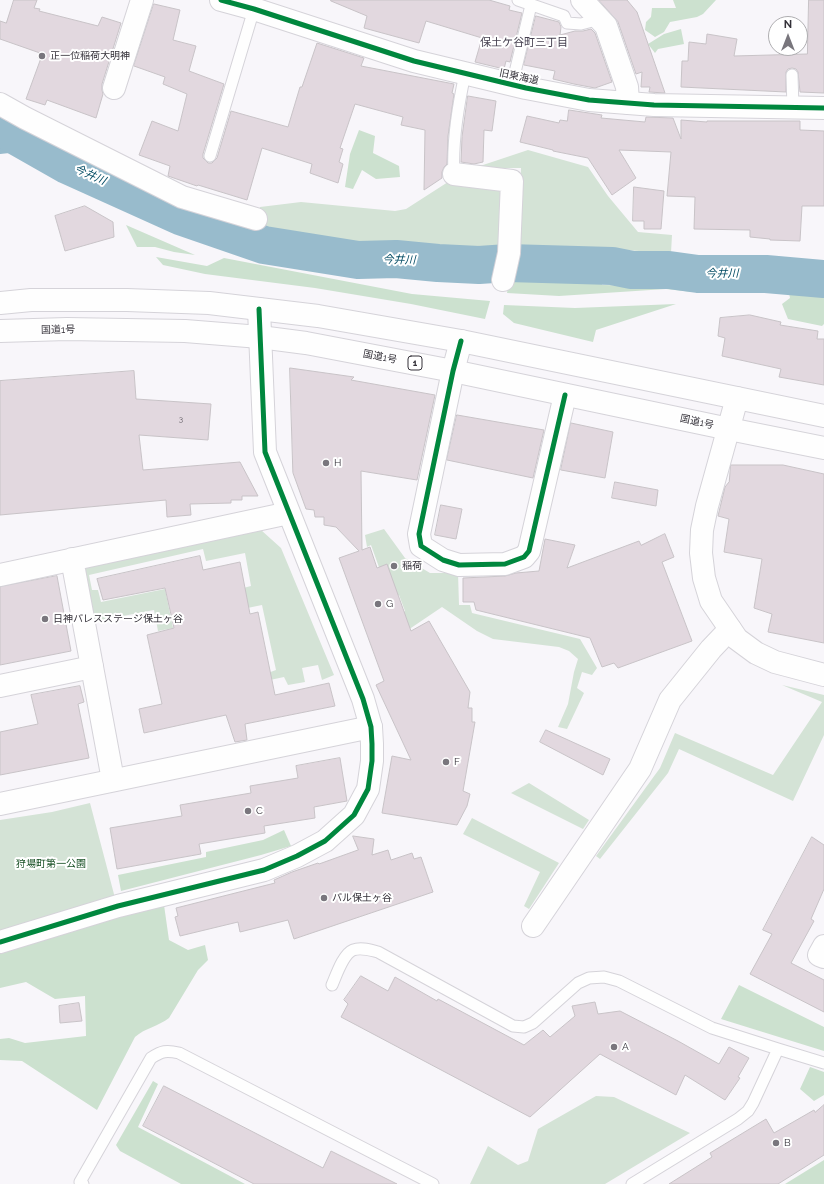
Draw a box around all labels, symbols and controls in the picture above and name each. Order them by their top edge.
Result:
north arrow [768,16,808,56]
text: N [784,18,792,31]
district label: 保土ケ谷町三丁目 [480,36,568,50]
place label: 正一位稲荷大明神 [50,50,130,62]
marker: 正一位稲荷大明神 [37,51,47,61]
street label: 旧東海道 [498,67,540,87]
water label: 今井川 [72,162,108,188]
water label: 今井川 [382,253,416,267]
water label: 今井川 [706,267,738,281]
street label: 国道1号 [41,324,75,336]
street label: 国道1号 [362,348,398,366]
road number: 1 [408,356,422,370]
street label: 国道1号 [679,413,715,431]
house number: 3 [179,415,183,425]
place label: H [334,457,341,469]
marker: H [321,458,331,468]
place label: 稲荷 [402,560,422,572]
marker: 稲荷 [389,561,399,571]
place label: G [386,598,393,610]
marker: G [373,599,383,609]
place label: 日神パレスステージ保土ヶ谷 [53,613,183,625]
marker: 日神パレスステージ保土ヶ谷 [40,614,50,624]
place label: F [454,756,460,768]
marker: F [441,757,451,767]
place label: C [256,805,263,817]
marker: C [243,806,253,816]
park label: 狩場町第一公園 [16,858,86,870]
place label: パル保土ヶ谷 [332,892,392,904]
marker: パル保土ヶ谷 [319,893,329,903]
place label: A [622,1041,629,1053]
marker: A [609,1042,619,1052]
place label: B [784,1137,791,1149]
marker: B [771,1138,781,1148]

